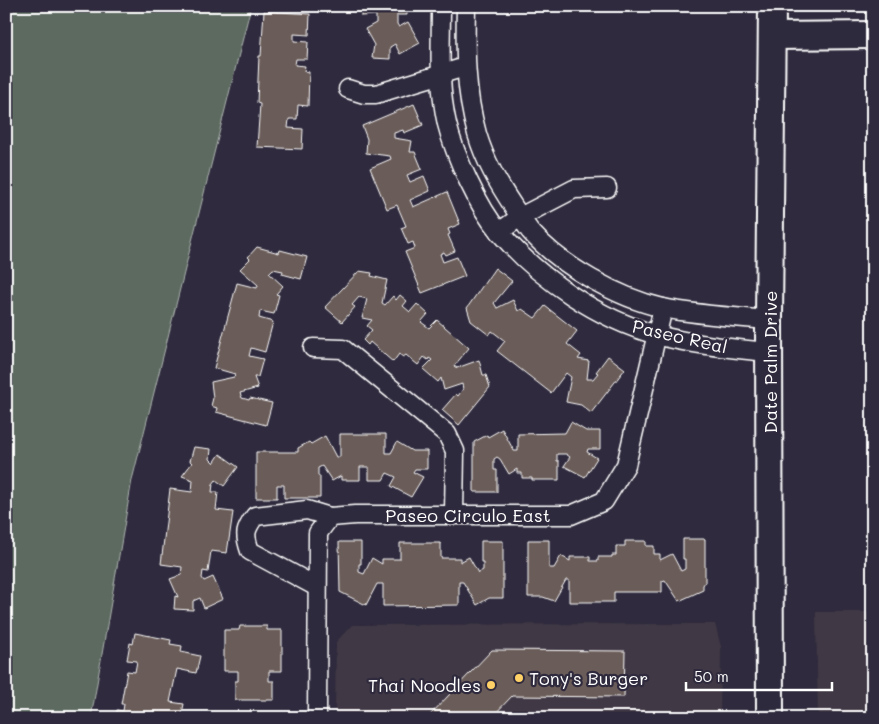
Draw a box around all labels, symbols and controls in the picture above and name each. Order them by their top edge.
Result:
street label: Date Palm Drive [758,291,782,433]
street label: Paseo Real [630,313,730,359]
street label: Paseo Circulo East [385,503,551,527]
scale bar [686,659,833,691]
place label: Tony's Burger [529,666,648,690]
text: 50 m [694,666,729,686]
marker: Tony's Burger [513,672,525,684]
place label: Thai Noodles [368,673,481,697]
marker: Thai Noodles [485,679,497,691]

